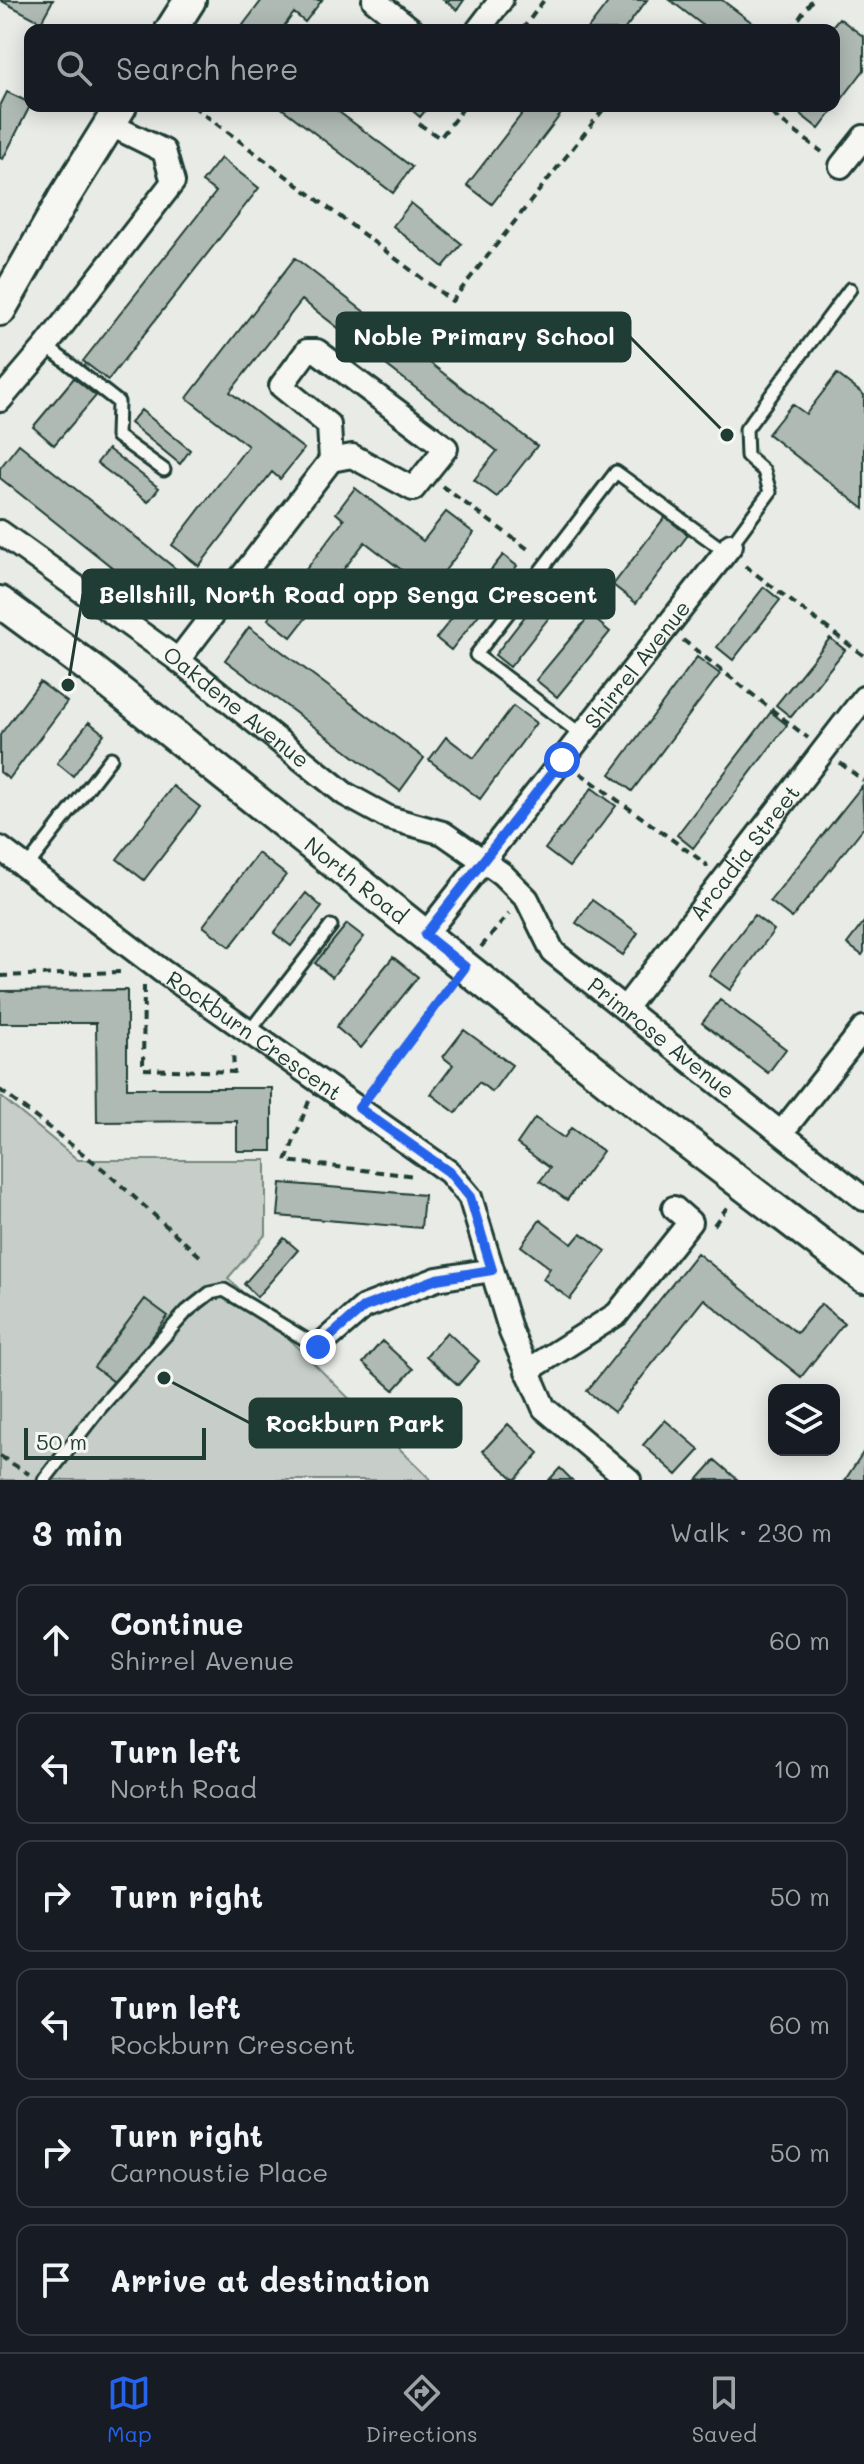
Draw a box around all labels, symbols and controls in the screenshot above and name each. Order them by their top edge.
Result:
search box [24,24,840,112]
icon: search [52,46,96,90]
text: Search here [116,48,299,88]
callout: Noble Primary School [337,313,630,361]
text: Noble Primary School [353,320,615,351]
callout: Bellshill, North Road opp Senga Crescent [83,570,614,618]
text: Bellshill, North Road opp Senga Crescent [99,578,597,609]
street label: Shirrel Avenue [577,594,697,734]
street label: Oakdene Avenue [158,639,316,774]
route start [544,742,580,778]
street label: Arcadia Street [683,778,806,926]
street label: North Road [299,830,414,930]
street label: Rockburn Crescent [161,964,348,1107]
street label: Primrose Avenue [582,970,741,1105]
route end [300,1329,336,1365]
map controls [768,1384,840,1456]
button: layers [768,1384,840,1456]
callout: Rockburn Park [250,1399,461,1447]
text: Rockburn Park [266,1407,444,1438]
scale bar [24,1424,206,1460]
text: 50 m [36,1427,87,1456]
text: 3 min [32,1510,123,1555]
text: Walk · 230 m [670,1515,832,1549]
text: Continue [110,1603,243,1643]
icon: ahead [34,1618,78,1662]
text: 60 m [769,1623,830,1657]
text: Shirrel Avenue [110,1643,294,1677]
text: Turn left [110,1731,241,1771]
icon: left [34,1746,78,1790]
text: 10 m [773,1751,830,1785]
text: North Road [110,1771,257,1805]
icon: right [34,1874,78,1918]
text: Turn right [110,1876,263,1916]
text: 50 m [770,1879,830,1913]
text: Turn left [110,1987,241,2027]
icon: left [34,2002,78,2046]
text: 60 m [769,2007,830,2041]
text: Rockburn Crescent [110,2027,355,2061]
text: Turn right [110,2115,263,2155]
icon: right [34,2130,78,2174]
text: 50 m [770,2135,830,2169]
text: Carnoustie Place [110,2155,328,2189]
icon: arrive [34,2258,78,2302]
text: Arrive at destination [110,2260,430,2300]
tab: Map [107,2371,152,2448]
tab: Directions [366,2371,478,2448]
tab: Saved [692,2371,757,2448]

